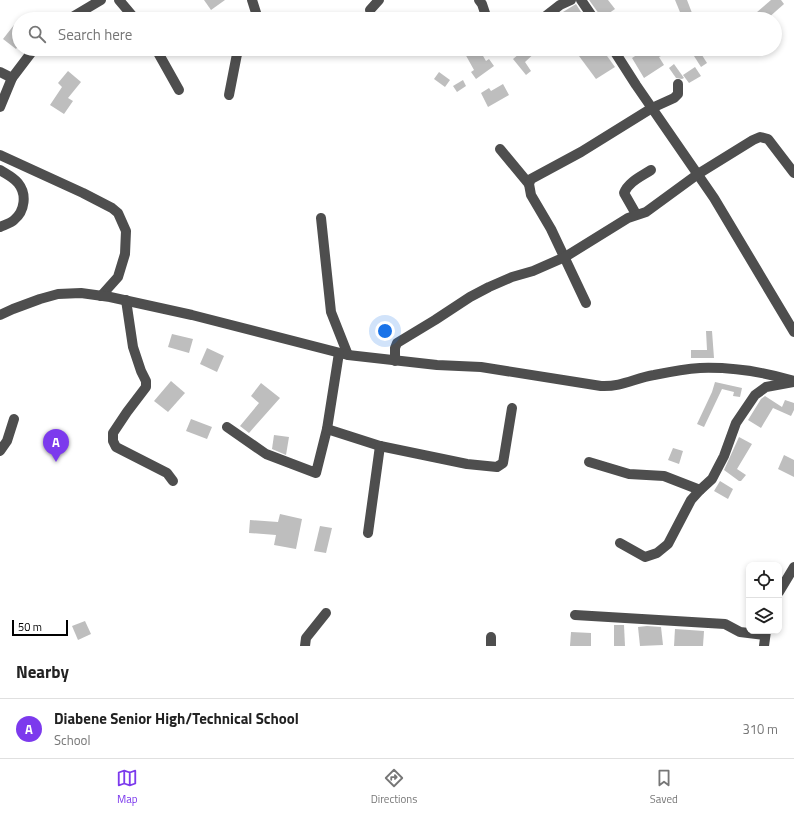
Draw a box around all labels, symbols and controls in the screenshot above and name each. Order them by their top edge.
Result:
search box [12,12,782,56]
icon: search [26,23,48,45]
text: Search here [58,23,132,46]
your location [375,321,395,341]
pin: A [43,429,69,462]
map controls [746,562,782,634]
button: locate [746,562,782,598]
button: layers [746,598,782,634]
scale bar [12,618,68,637]
text: 50 m [18,619,42,635]
text: Nearby [16,659,69,685]
text: Diabene Senior High/Technical School [54,707,299,730]
text: A [25,719,33,739]
text: 310 m [742,719,778,739]
text: School [54,730,90,750]
tab: Map [116,767,138,807]
tab: Directions [371,767,417,807]
tab: Saved [650,767,678,807]

